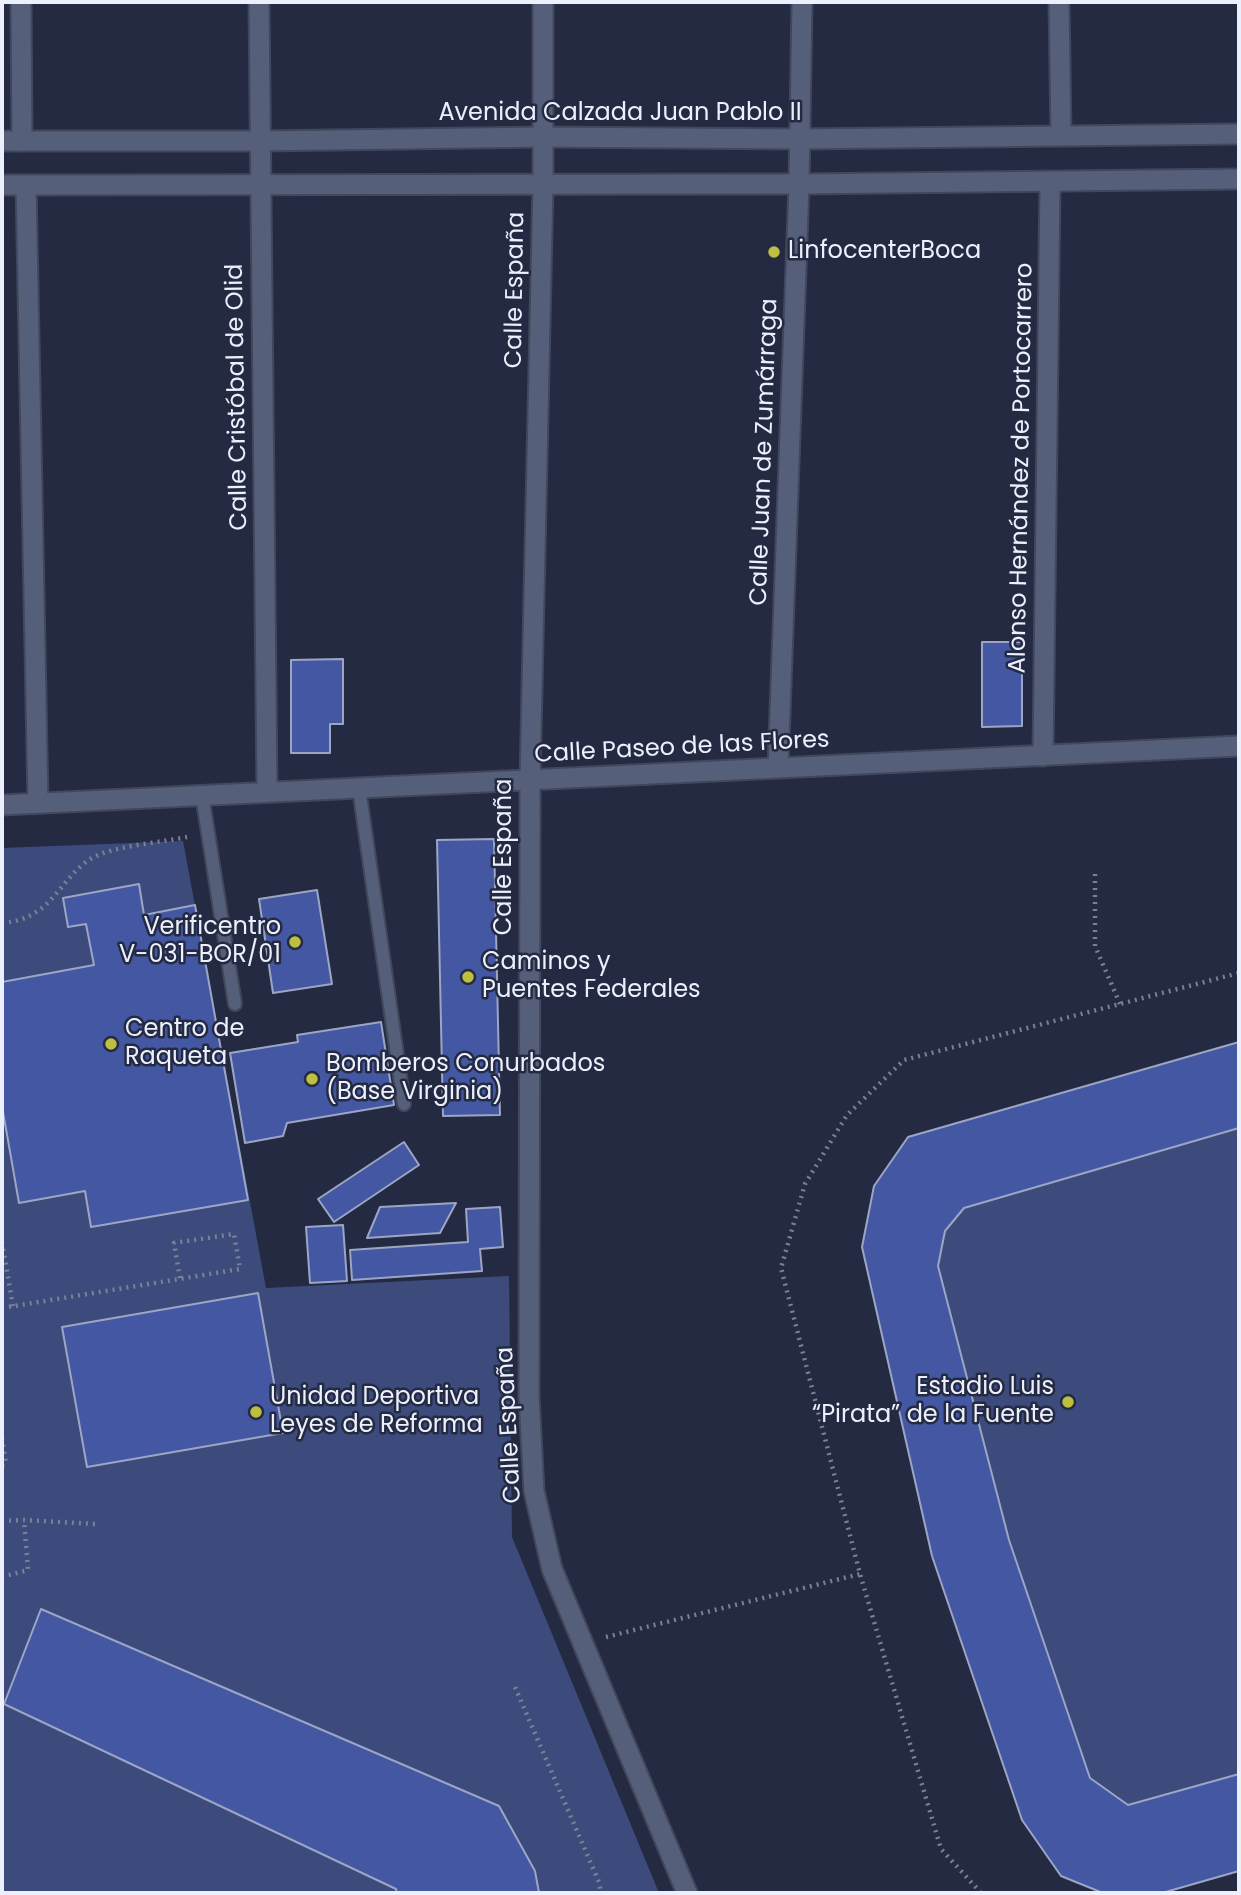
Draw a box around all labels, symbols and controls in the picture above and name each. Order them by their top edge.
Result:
street label: Avenida Calzada Juan Pablo II [438,100,802,128]
street label: Calle España [500,211,532,369]
place label: LinfocenterBoca [788,238,981,266]
marker: LinfocenterBoca [766,244,782,260]
street label: Alonso Hernández de Portocarrero [1004,262,1040,674]
street label: Calle Cristóbal de Olid [221,263,255,531]
street label: Calle Juan de Zumárraga [745,298,785,606]
street label: Calle Paseo de las Flores [534,726,830,770]
street label: Calle España [491,779,519,935]
place label: Verificentro V-031-BOR/01 [119,914,281,970]
marker: Verificentro V-031-BOR/01 [287,934,303,950]
place label: Caminos y Puentes Federales [482,949,701,1005]
marker: Caminos y Puentes Federales [460,969,476,985]
place label: Centro de Raqueta [125,1016,244,1072]
marker: Centro de Raqueta [103,1036,119,1052]
place label: Bomberos Conurbados (Base Virginia) [326,1051,605,1107]
marker: Bomberos Conurbados (Base Virginia) [304,1071,320,1087]
street label: Calle España [492,1346,528,1504]
place label: Estadio Luis “Pirata” de la Fuente [812,1374,1054,1430]
place label: Unidad Deportiva Leyes de Reforma [270,1384,483,1440]
marker: Estadio Luis “Pirata” de la Fuente [1060,1394,1076,1410]
marker: Unidad Deportiva Leyes de Reforma [248,1404,264,1420]

